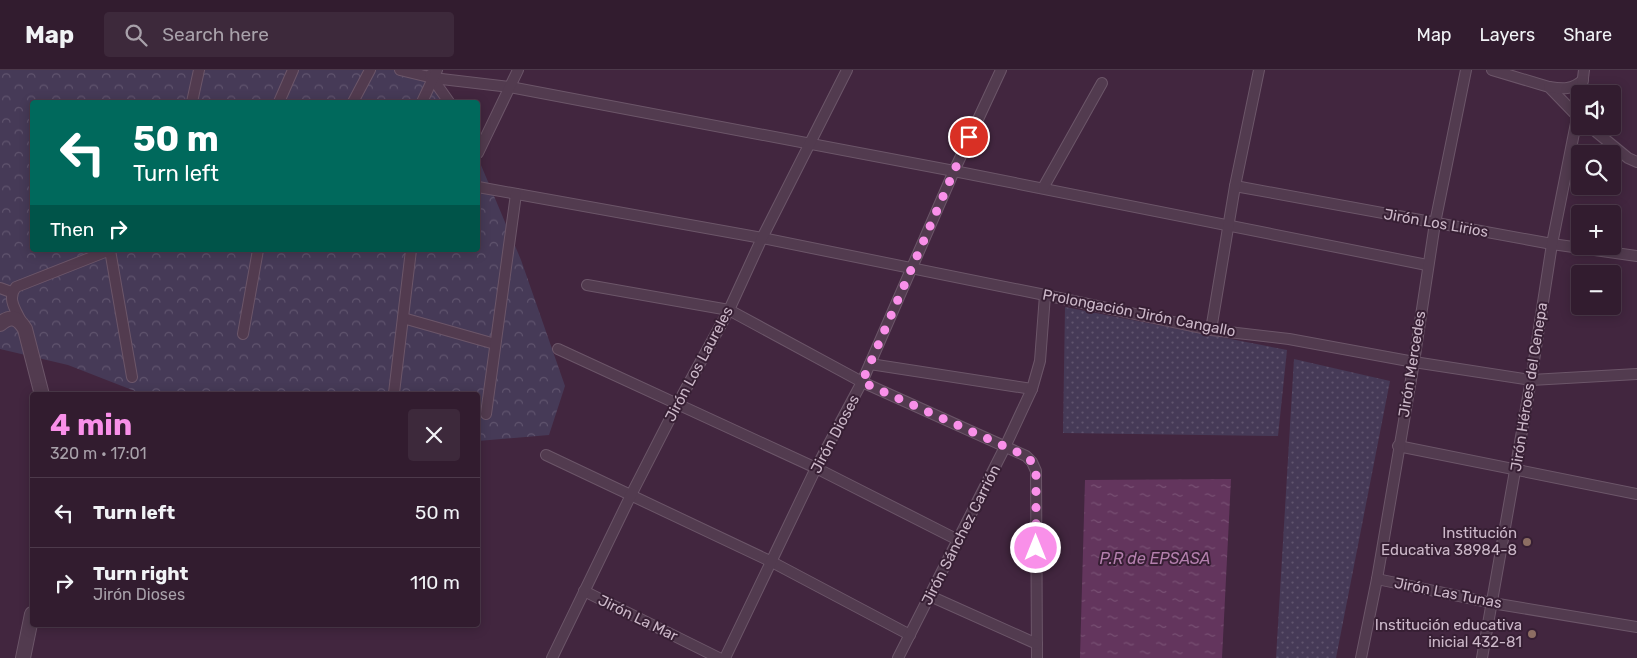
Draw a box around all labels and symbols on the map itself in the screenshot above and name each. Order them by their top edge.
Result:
pin [948,116,990,158]
street label: Jirón Los Lirios [1382,205,1490,241]
street label: Prolongación Jirón Cangallo [1041,285,1237,341]
street label: Jirón Héroes del Cenepa [1507,301,1551,473]
street label: Jirón Los Laureles [661,303,737,425]
street label: Jirón Mercedes [1395,309,1429,419]
street label: Jirón Dioses [807,391,863,476]
street label: Jirón Sánchez Carrión [918,462,1004,608]
position arrow [1009,521,1061,573]
place label: Institución Educativa 38984-8 [1381,524,1517,559]
marker: Institución Educativa 38984-8 [1521,536,1533,548]
water label: P.R de EPSASA [1100,549,1210,568]
street label: Jirón Las Tunas [1393,574,1504,612]
street label: Jirón La Mar [595,591,681,645]
place label: Institución educativa inicial 432-81 [1375,616,1522,651]
marker: Institución educativa inicial 432-81 [1526,628,1538,640]

